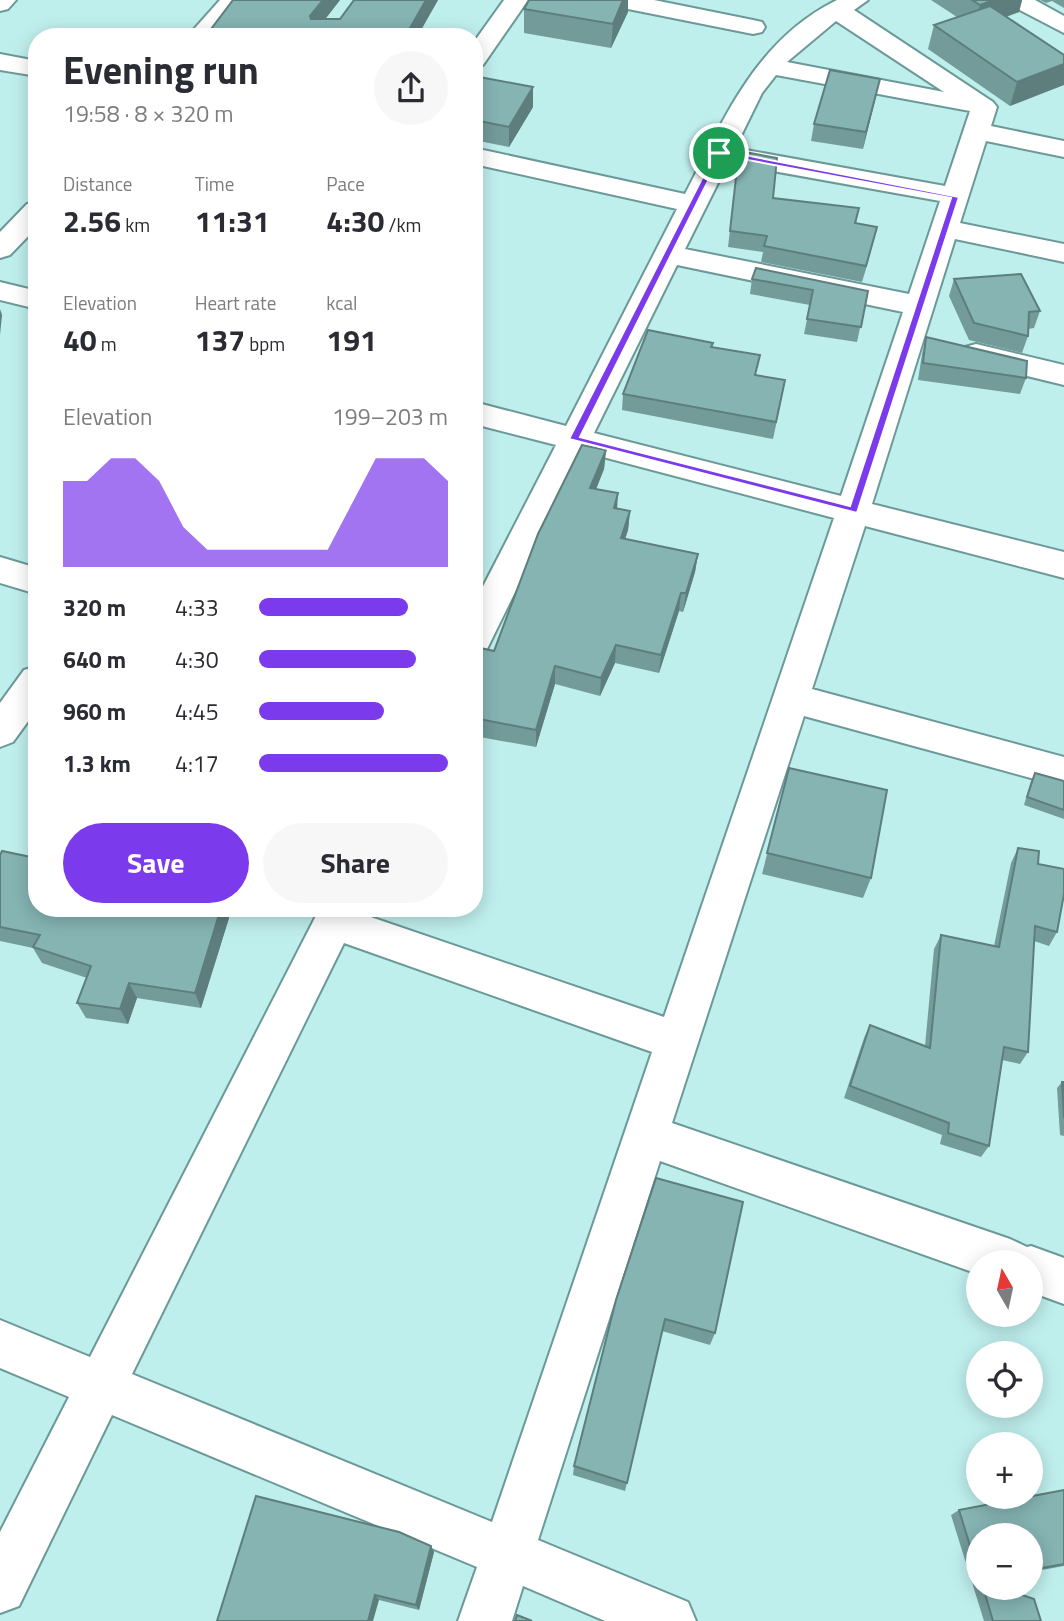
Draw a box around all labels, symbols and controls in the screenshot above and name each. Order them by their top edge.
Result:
text: Evening run [63,41,259,99]
button: share [374,51,448,125]
text: 19:58 · 8 × 320 m [63,96,233,131]
pin [689,123,749,183]
icon: arrive [700,134,738,172]
text: Distance [63,169,132,198]
text: Time [195,169,234,198]
text: Pace [326,169,365,198]
text: 2.56 [63,198,121,244]
text: 11:31 [195,198,270,244]
text: 4:30 [326,198,384,244]
text: km [121,210,150,239]
text: /km [384,210,421,239]
text: Elevation [63,288,137,317]
text: Heart rate [195,288,276,317]
text: kcal [326,288,357,317]
text: 40 [63,317,97,363]
text: 137 [195,317,245,363]
text: 191 [326,317,377,363]
text: m [97,329,117,358]
text: bpm [245,329,285,358]
text: Elevation [63,399,152,434]
text: 199–203 m [332,399,448,434]
text: 320 m [63,590,126,625]
text: 4:33 [175,590,219,625]
text: 640 m [63,642,126,677]
text: 4:30 [175,642,219,677]
text: 960 m [63,694,126,729]
text: 4:45 [175,694,219,729]
text: 1.3 km [63,746,131,781]
text: 4:17 [175,746,219,781]
button: Save [63,823,249,903]
button: Share [263,823,448,903]
north arrow [966,1250,1043,1326]
map controls [966,1250,1043,1600]
button: locate [966,1341,1043,1418]
button: + [966,1432,1043,1509]
button: − [966,1523,1043,1600]

